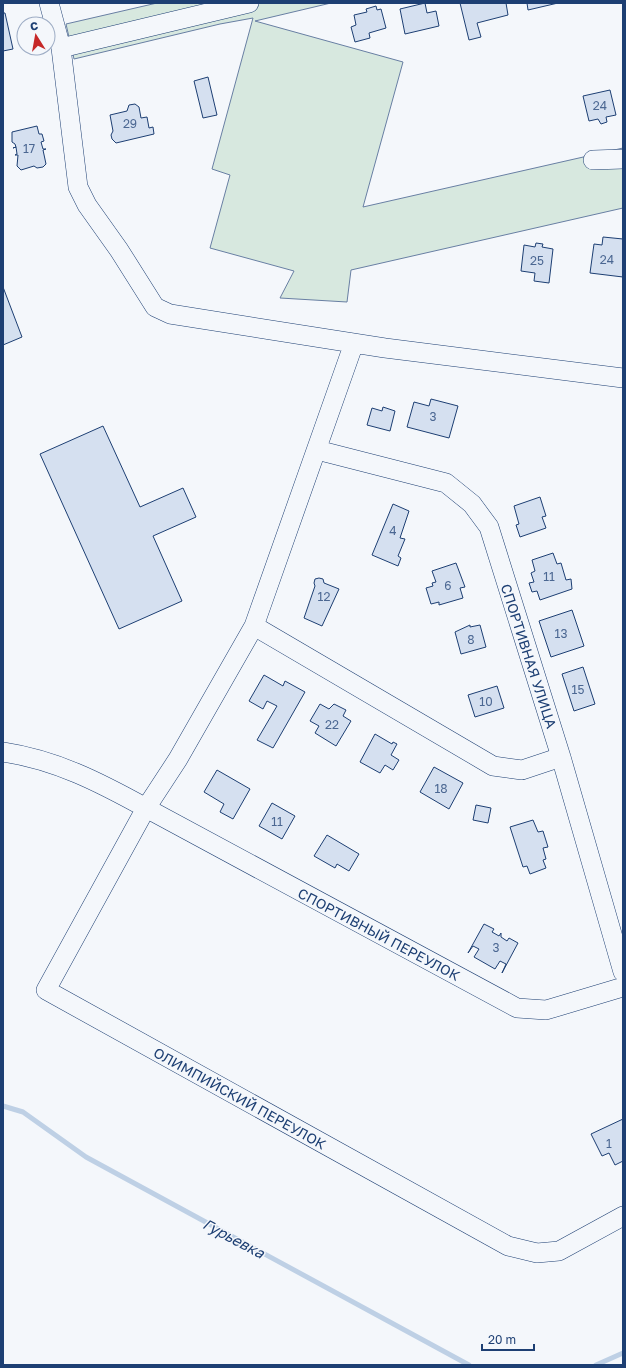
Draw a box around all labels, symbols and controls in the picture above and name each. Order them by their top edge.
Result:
north arrow [16,16,56,56]
text: С [29,19,39,33]
house number: 24 [593,98,607,113]
house number: 29 [123,116,137,131]
house number: 17 [23,141,35,156]
house number: 24 [600,252,614,267]
house number: 25 [530,253,544,268]
house number: 3 [429,409,437,424]
house number: 4 [389,523,397,538]
house number: 11 [543,569,555,584]
house number: 6 [444,578,452,593]
street label: СПОРТИВНАЯ УЛИЦА [498,582,561,731]
house number: 12 [318,589,330,604]
house number: 13 [555,626,567,641]
house number: 8 [467,632,475,647]
house number: 15 [572,682,584,697]
house number: 10 [479,694,493,709]
house number: 22 [325,717,339,732]
house number: 18 [434,781,448,796]
house number: 11 [271,814,283,829]
street label: СПОРТИВНЫЙ ПЕРЕУЛОК [295,884,463,984]
house number: 3 [492,940,500,955]
street label: ОЛИМПИЙСКИЙ ПЕРЕУЛОК [151,1043,329,1153]
house number: 1 [606,1136,612,1151]
water label: Гурьевка [200,1214,268,1263]
scale bar [482,1326,534,1352]
text: 20 m [488,1332,516,1347]

